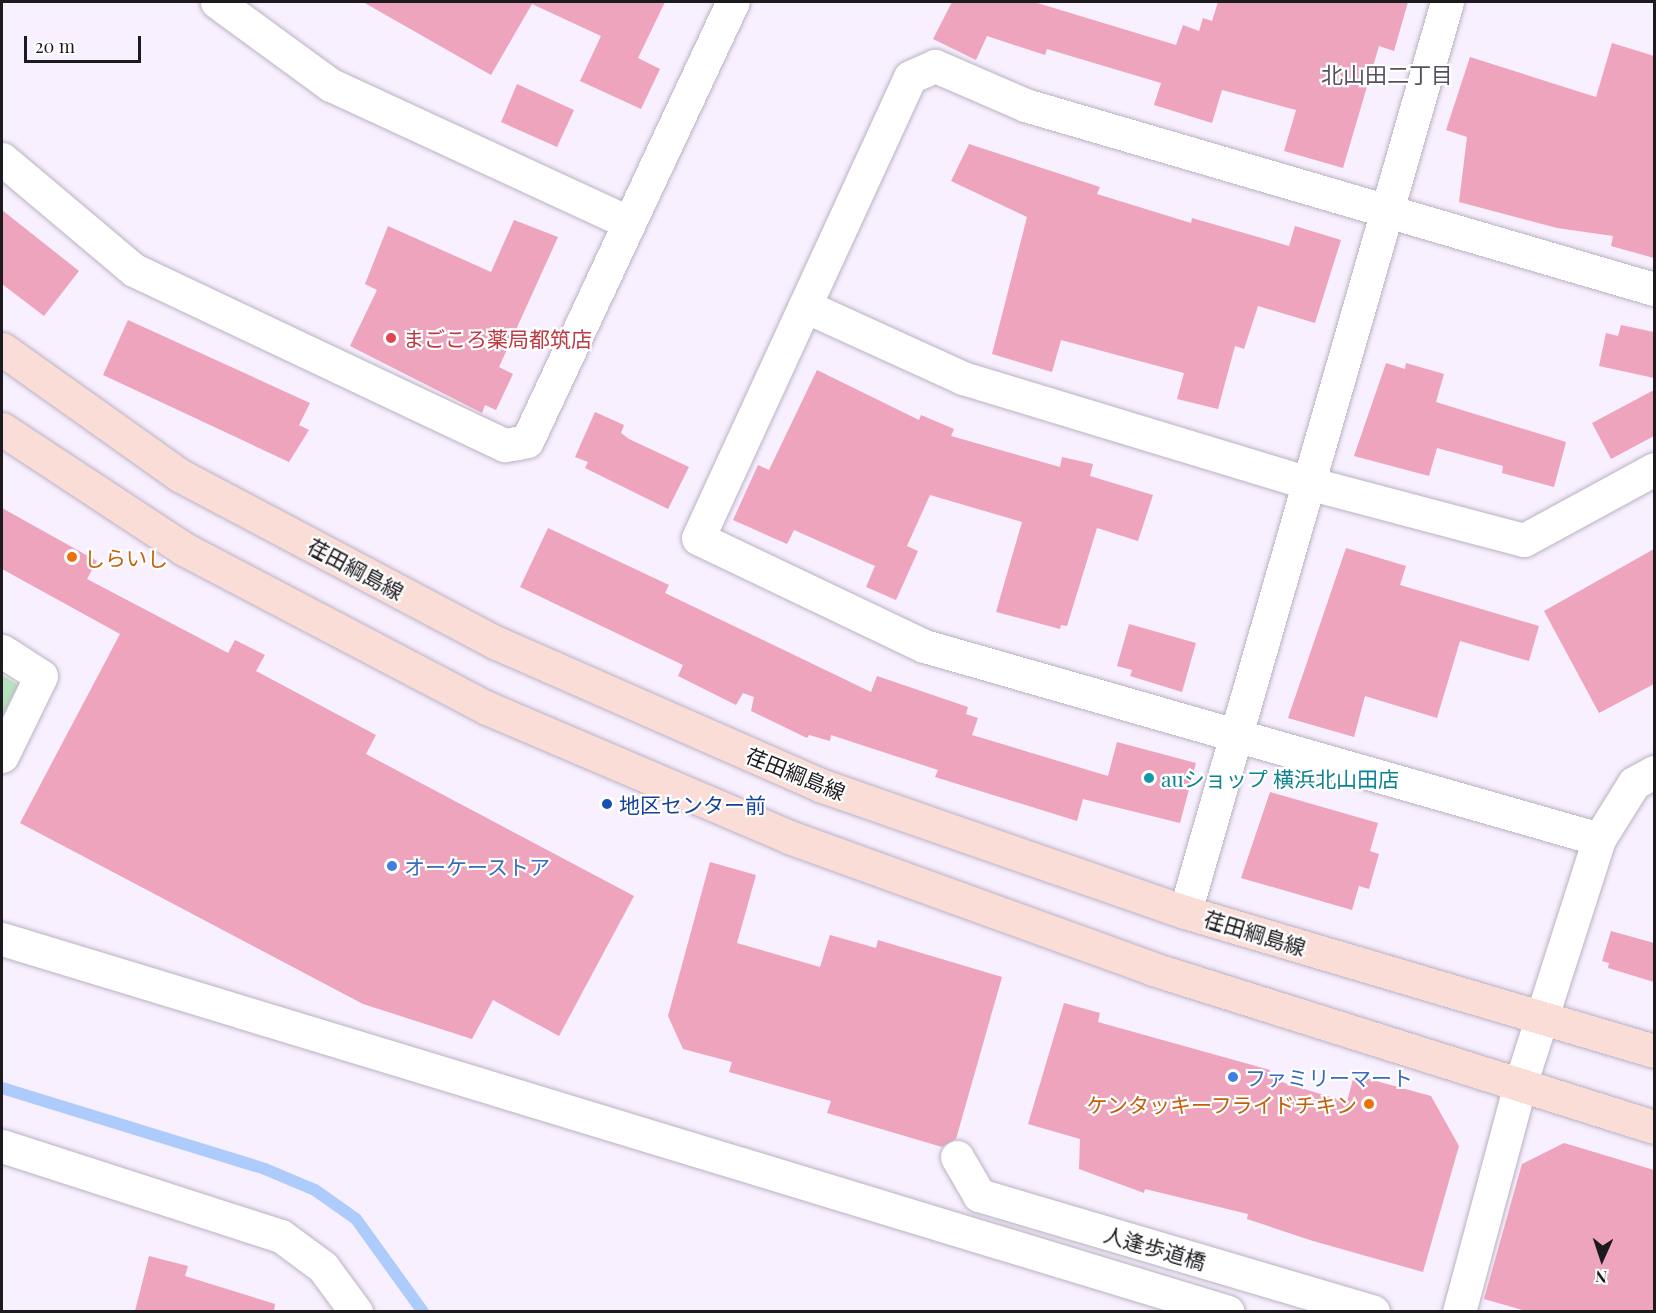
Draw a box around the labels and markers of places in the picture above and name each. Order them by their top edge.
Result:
place label: まごころ薬局都筑店 [403,325,592,351]
marker: まごころ薬局都筑店 [384,331,398,345]
place label: しらいし [84,544,168,570]
marker: しらいし [65,550,79,564]
place label: auショップ 横浜北山田店 [1161,765,1399,791]
marker: auショップ 横浜北山田店 [1142,771,1156,785]
place label: 地区センター前 [619,791,766,817]
marker: 地区センター前 [600,797,614,811]
place label: オーケーストア [404,853,551,879]
marker: オーケーストア [385,859,399,873]
place label: ファミリーマート [1245,1064,1413,1090]
marker: ファミリーマート [1226,1070,1240,1084]
place label: ケンタッキーフライドチキン [1084,1091,1357,1117]
marker: ケンタッキーフライドチキン [1362,1097,1376,1111]

